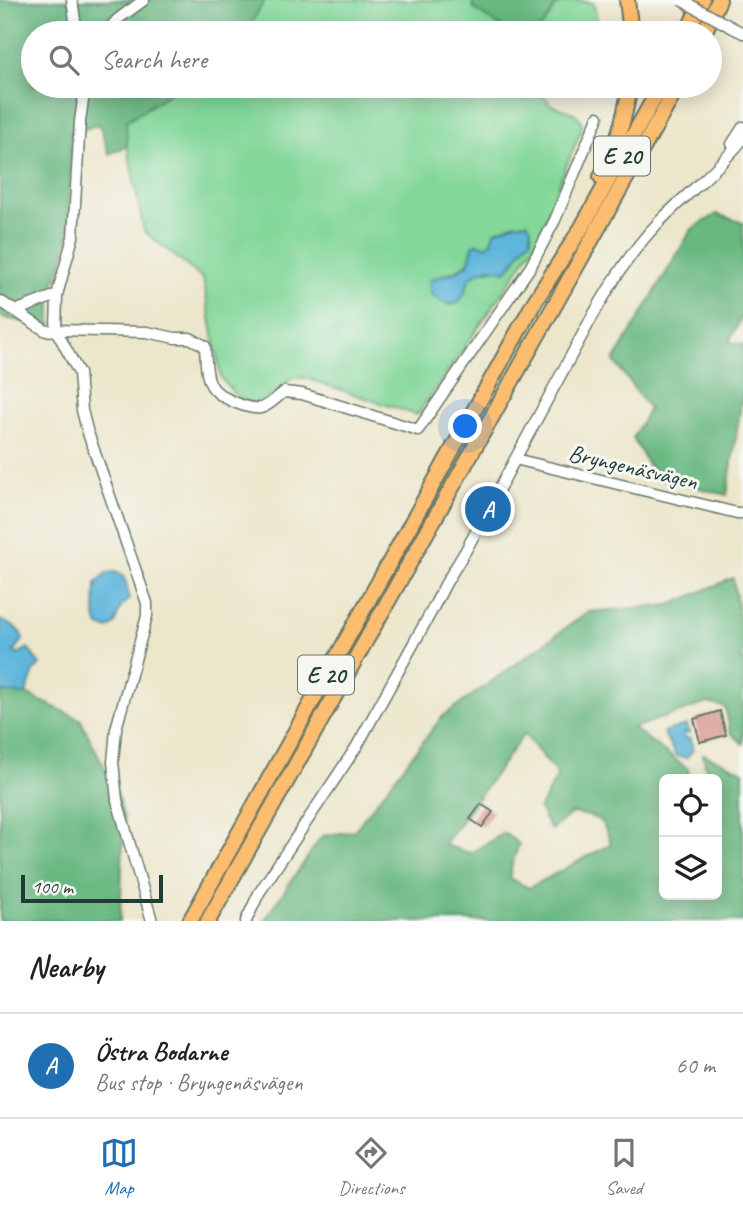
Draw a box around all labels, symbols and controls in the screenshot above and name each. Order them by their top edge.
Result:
search box [21,21,722,98]
icon: search [45,41,83,79]
text: Search here [101,43,207,76]
road number: E 20 [594,136,650,176]
your location [448,409,482,443]
street label: Bryngenäsvägen [566,438,701,496]
pin: A [465,483,511,535]
road number: E 20 [298,656,354,694]
map controls [659,774,722,900]
button: locate [659,774,722,837]
button: layers [659,837,722,900]
scale bar [21,872,163,904]
text: 100 m [32,875,73,899]
text: Nearby [28,948,104,986]
text: Östra Bodarne [95,1035,227,1068]
text: A [45,1051,57,1080]
text: 60 m [676,1051,715,1080]
text: Bus stop · Bryngenäsvägen [95,1068,303,1097]
tab: Map [100,1134,138,1200]
tab: Directions [338,1134,405,1200]
tab: Saved [605,1134,643,1200]

